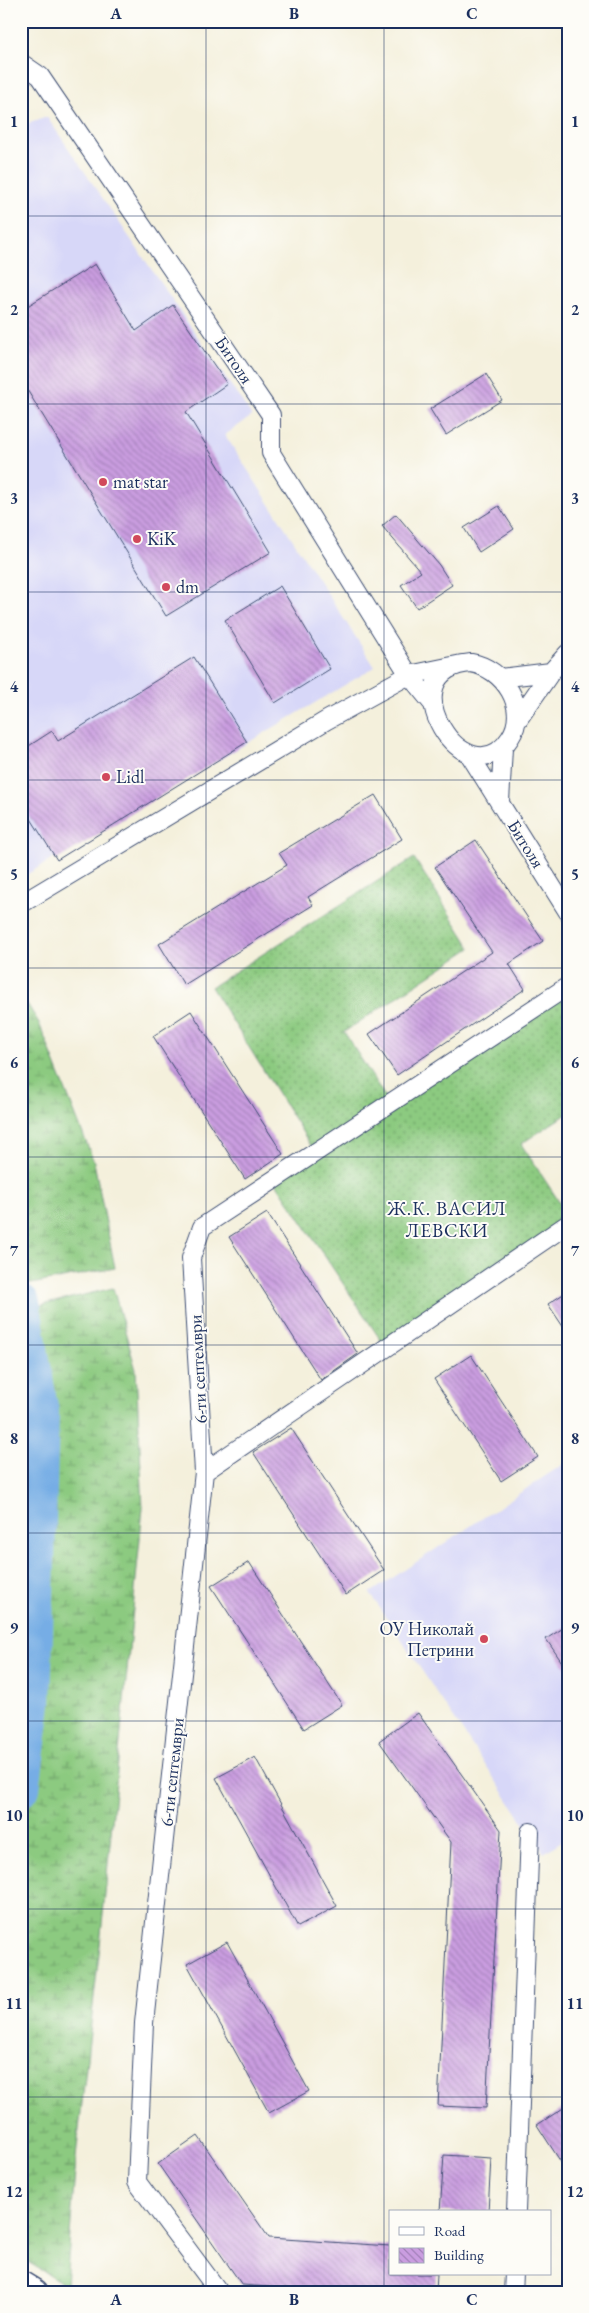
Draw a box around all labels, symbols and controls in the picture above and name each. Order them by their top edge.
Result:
text: A [109,3,122,24]
text: B [289,3,299,24]
text: C [466,3,478,24]
text: 1 [10,111,18,132]
text: 1 [571,111,579,132]
text: 2 [10,299,19,320]
text: 2 [571,299,580,320]
street label: Битоля [210,331,259,388]
place label: mat star [113,470,168,493]
marker: mat star [97,476,109,488]
text: 3 [10,488,18,509]
text: 3 [571,488,579,509]
place label: KiK [147,527,177,550]
marker: KiK [131,533,143,545]
place label: dm [176,575,199,598]
marker: dm [160,581,172,593]
text: 4 [10,676,19,697]
text: 4 [571,676,580,697]
place label: Lidl [116,765,144,788]
marker: Lidl [100,771,112,783]
street label: Битоля [503,815,550,872]
text: 5 [10,864,18,885]
text: 5 [571,864,579,885]
text: 6 [10,1052,19,1073]
text: 6 [571,1052,580,1073]
district label: Ж.К. ВАСИЛ ЛЕВСКИ [386,1196,507,1243]
text: 7 [10,1240,19,1261]
text: 7 [571,1240,580,1261]
street label: 6-ти септември [183,1313,212,1424]
text: 8 [10,1428,18,1449]
text: 8 [571,1428,579,1449]
text: 9 [10,1617,19,1638]
place label: ОУ Николай Петрини [380,1617,474,1661]
text: 9 [571,1617,580,1638]
marker: ОУ Николай Петрини [478,1633,490,1645]
street label: 6-ти септември [154,1716,189,1827]
text: 10 [6,1805,23,1826]
text: 10 [567,1805,584,1826]
text: 11 [6,1993,22,2014]
text: 11 [567,1993,583,2014]
text: 12 [6,2181,23,2202]
text: 12 [567,2181,584,2202]
legend [389,2210,552,2276]
text: Road [434,2221,466,2240]
text: Building [434,2245,484,2264]
text: A [109,2289,122,2310]
text: B [289,2289,299,2310]
text: C [466,2289,478,2310]

